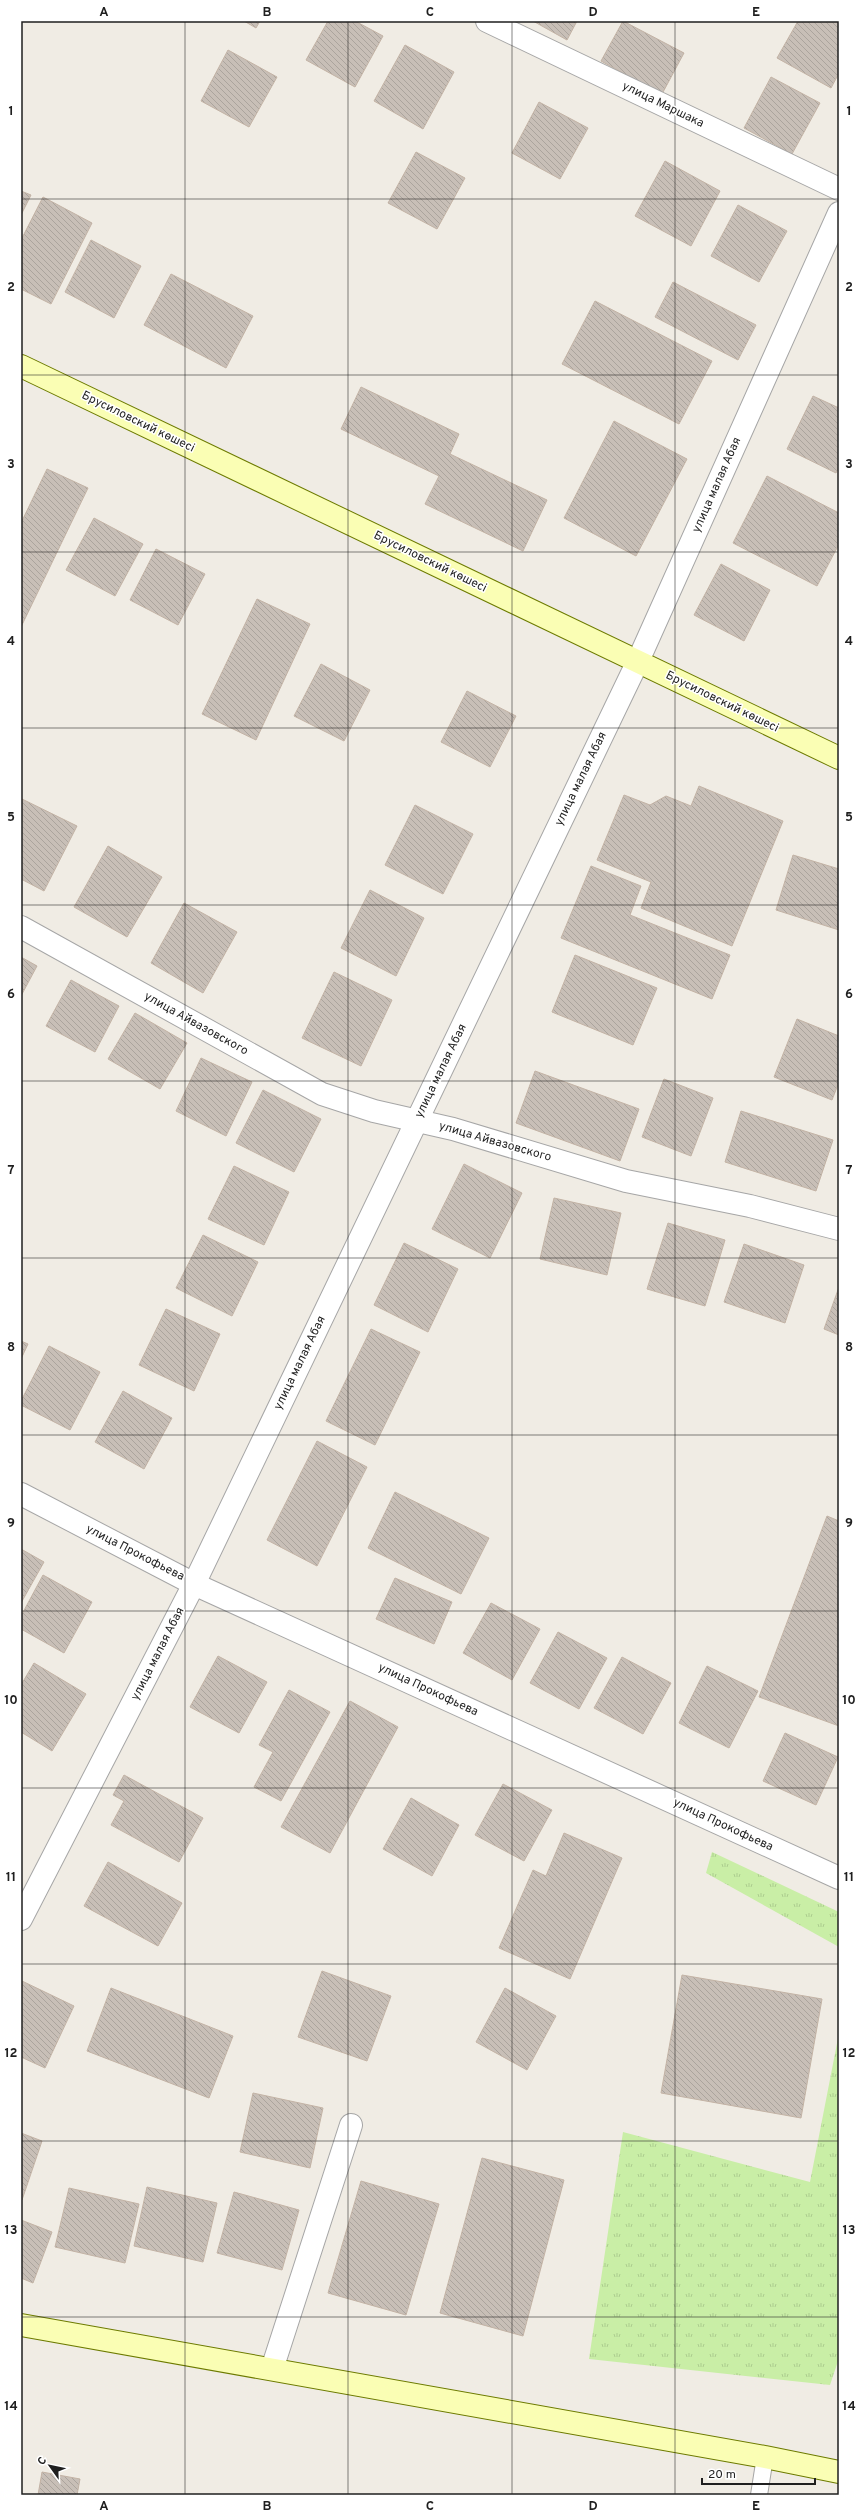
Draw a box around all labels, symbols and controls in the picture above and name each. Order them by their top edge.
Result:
text: A [99,5,109,21]
text: B [263,5,272,21]
text: C [426,5,434,21]
text: D [588,5,598,21]
text: E [752,5,760,21]
street label: улица Маршака [619,78,707,132]
text: 1 [8,104,14,120]
text: 1 [846,104,852,120]
text: 2 [7,280,15,296]
text: 2 [845,280,853,296]
street label: Брусиловский көшесі [79,388,197,456]
street label: улица малая Абая [689,435,745,535]
text: 3 [7,457,15,473]
text: 3 [845,457,853,473]
street label: Брусиловский көшесі [371,528,489,596]
text: 4 [7,634,15,650]
text: 4 [845,634,853,650]
street label: Брусиловский көшесі [663,668,781,736]
street label: улица малая Абая [551,729,611,829]
text: 5 [7,810,15,826]
text: 5 [845,810,853,826]
text: 6 [7,987,15,1003]
text: 6 [845,987,853,1003]
street label: улица Айвазовского [141,989,251,1059]
street label: улица малая Абая [411,1021,471,1121]
street label: улица Айвазовского [437,1118,554,1166]
text: 7 [8,1163,15,1179]
text: 7 [846,1163,853,1179]
street label: улица малая Абая [270,1313,330,1413]
text: 8 [7,1340,15,1356]
text: 8 [845,1340,853,1356]
text: 9 [7,1516,15,1532]
text: 9 [845,1516,853,1532]
street label: улица Прокофьева [83,1521,187,1585]
street label: улица малая Абая [128,1605,188,1703]
street label: улица Прокофьева [375,1660,481,1720]
text: 10 [4,1693,18,1709]
text: 10 [842,1693,856,1709]
street label: улица Прокофьева [670,1795,776,1855]
text: 11 [6,1870,16,1886]
text: 11 [844,1870,854,1886]
text: 12 [4,2046,18,2062]
text: 12 [842,2046,856,2062]
text: 13 [5,2223,18,2239]
text: 13 [843,2223,856,2239]
text: 14 [4,2399,18,2415]
text: 14 [842,2399,856,2415]
north arrow [30,2446,70,2486]
text: С [35,2454,50,2468]
scale bar [702,2460,815,2486]
text: 20 m [708,2467,736,2483]
text: A [99,2499,109,2515]
text: B [263,2499,272,2515]
text: C [426,2499,434,2515]
text: D [588,2499,598,2515]
text: E [752,2499,760,2515]

